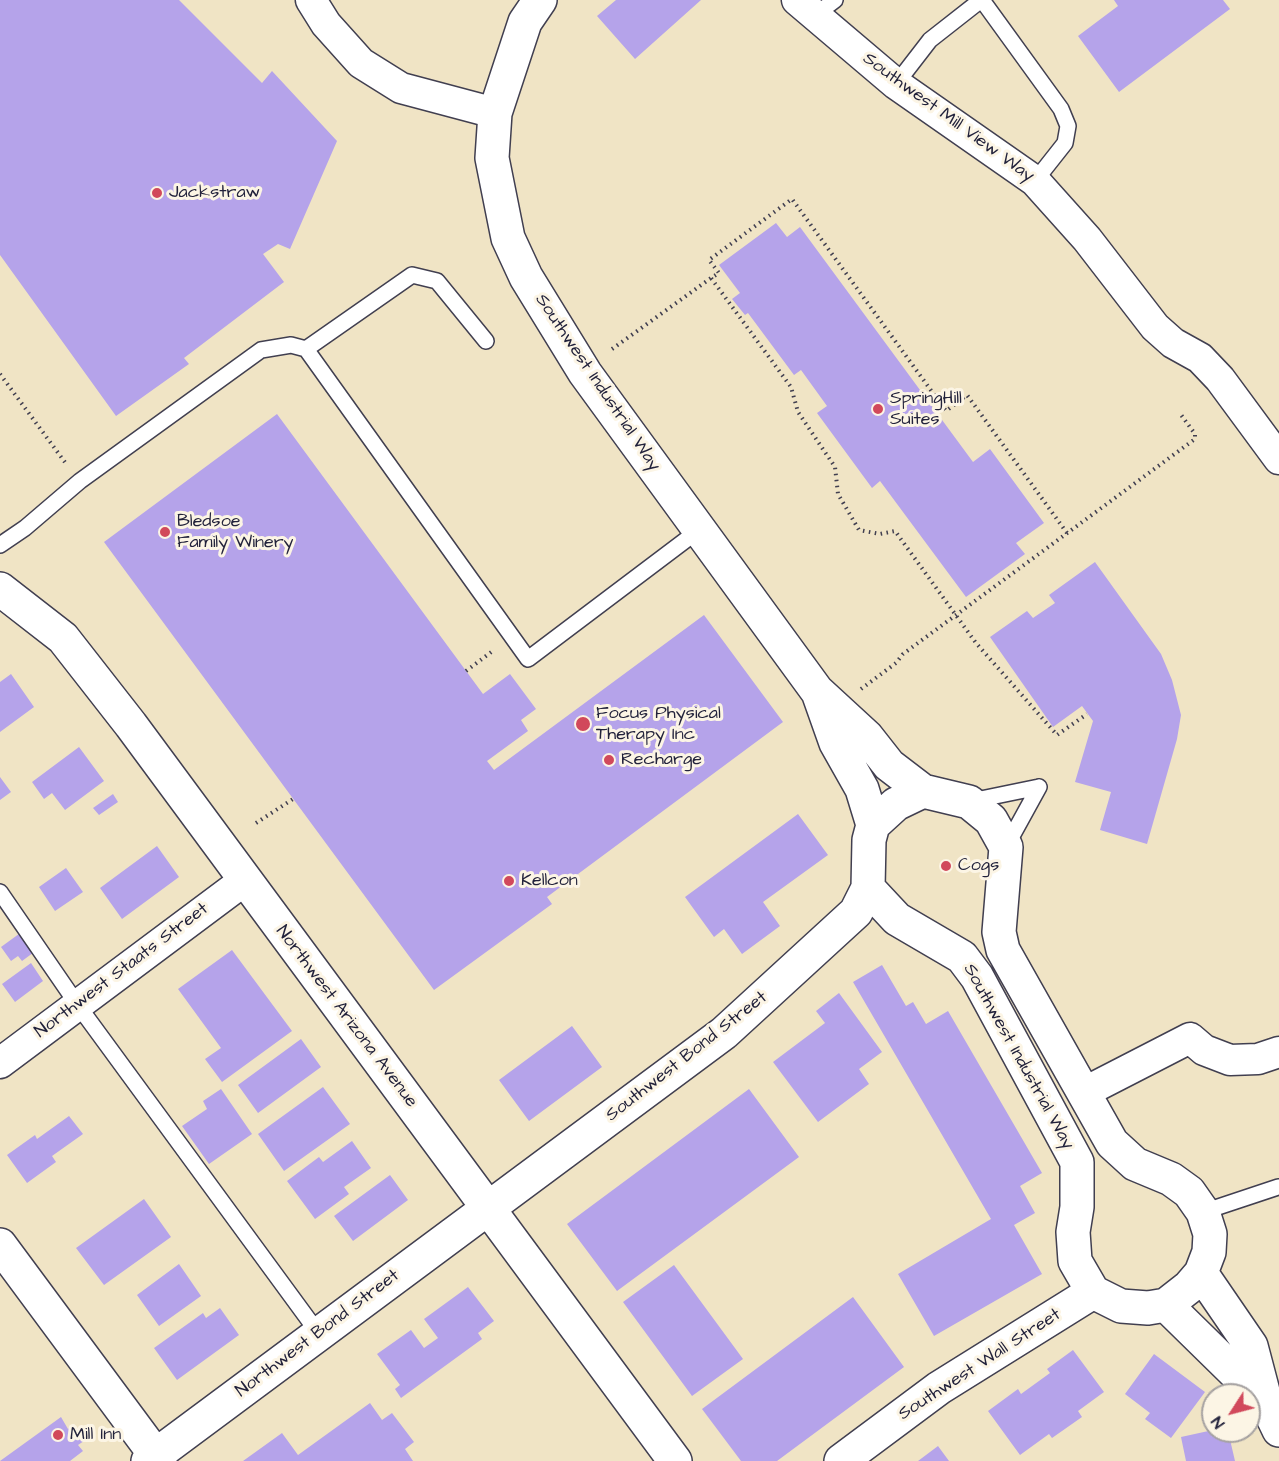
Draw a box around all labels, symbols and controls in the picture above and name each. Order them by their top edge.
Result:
street label: Southwest Mill View Way [858,48,1038,188]
place label: Jackstraw [169,182,260,204]
marker: Jackstraw [150,186,164,200]
street label: Southwest Industrial Way [530,290,664,476]
place label: SpringHill Suites [890,388,962,430]
marker: SpringHill Suites [871,402,885,416]
place label: Bledsoe Family Winery [177,511,293,554]
marker: Bledsoe Family Winery [158,525,172,539]
place label: Focus Physical Therapy Inc [596,703,721,746]
marker: Focus Physical Therapy Inc [574,715,592,733]
place label: Recharge [621,749,702,771]
marker: Recharge [602,753,616,767]
place label: Cogs [958,855,999,877]
marker: Cogs [939,859,953,873]
place label: Kellcon [521,870,578,892]
marker: Kellcon [502,874,516,888]
street label: Northwest Staats Street [31,899,213,1043]
street label: Northwest Arizona Avenue [270,922,422,1112]
street label: Southwest Industrial Way [958,960,1078,1154]
street label: Southwest Bond Street [602,987,772,1127]
street label: Northwest Bond Street [232,1265,404,1403]
street label: Southwest Wall Street [895,1304,1065,1426]
north arrow [1201,1383,1261,1443]
text: N [1206,1412,1230,1433]
place label: Mill Inn [70,1424,121,1446]
marker: Mill Inn [51,1428,65,1442]

